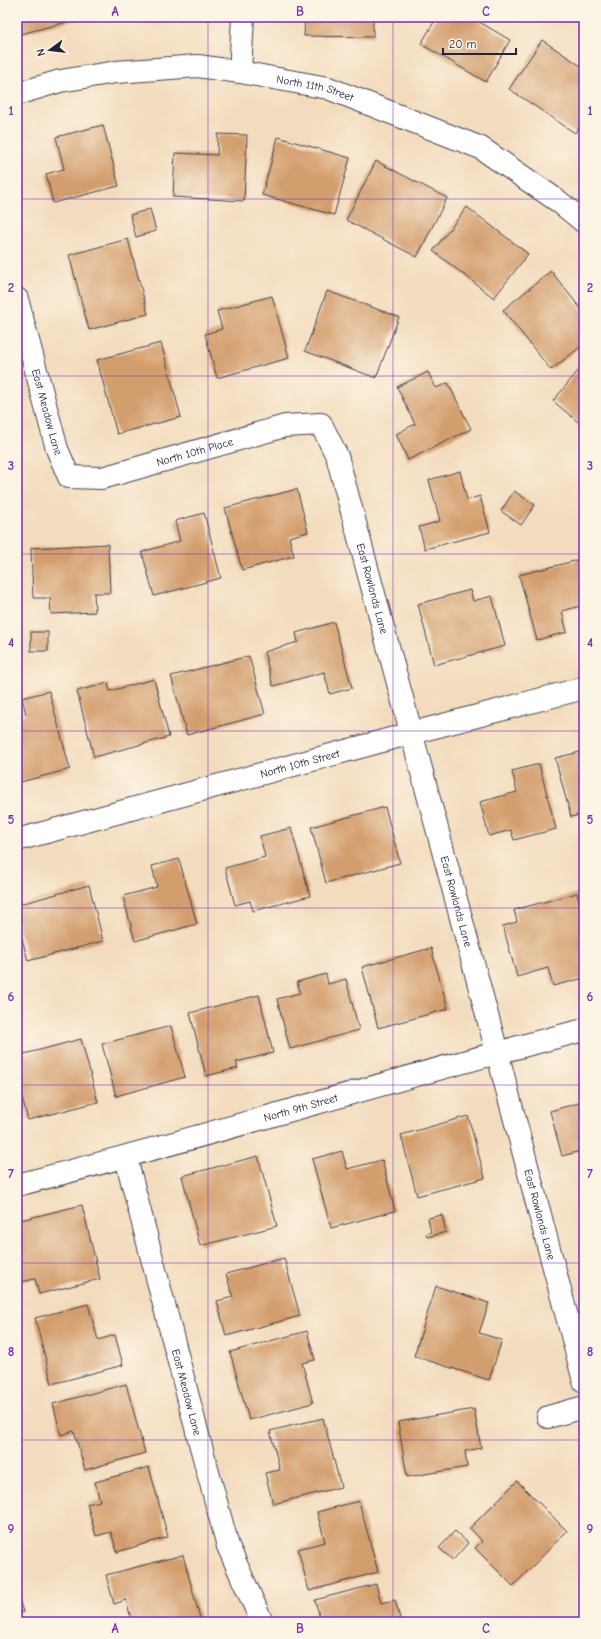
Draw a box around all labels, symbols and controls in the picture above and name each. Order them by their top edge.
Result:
text: A [111,4,119,19]
text: B [296,4,304,19]
text: C [482,4,490,19]
north arrow [30,30,70,70]
scale bar [443,30,516,56]
text: 20 m [449,37,477,51]
text: N [34,47,48,58]
street label: North 11th Street [275,73,356,105]
text: 1 [8,103,14,118]
text: 1 [587,103,593,118]
text: 2 [8,280,14,295]
text: 2 [587,280,593,295]
street label: East Meadow Lane [29,368,65,458]
street label: North 10th Place [155,435,235,469]
text: 3 [8,458,14,473]
text: 3 [587,458,593,473]
street label: East Rowlands Lane [354,542,391,636]
text: 4 [8,635,14,650]
text: 4 [587,635,593,650]
street label: North 10th Street [259,747,342,781]
text: 5 [8,812,15,827]
text: 5 [587,812,594,827]
street label: East Rowlands Lane [438,855,475,949]
text: 6 [8,989,15,1004]
text: 6 [587,989,594,1004]
street label: North 9th Street [262,1091,340,1125]
text: 7 [8,1166,14,1181]
text: 7 [587,1166,593,1181]
street label: East Rowlands Lane [521,1168,558,1262]
text: 8 [8,1344,14,1359]
text: 8 [587,1344,593,1359]
street label: East Meadow Lane [169,1348,204,1437]
text: 9 [8,1521,15,1536]
text: 9 [587,1521,594,1536]
text: A [111,1621,119,1636]
text: B [296,1621,304,1636]
text: C [482,1621,490,1636]

